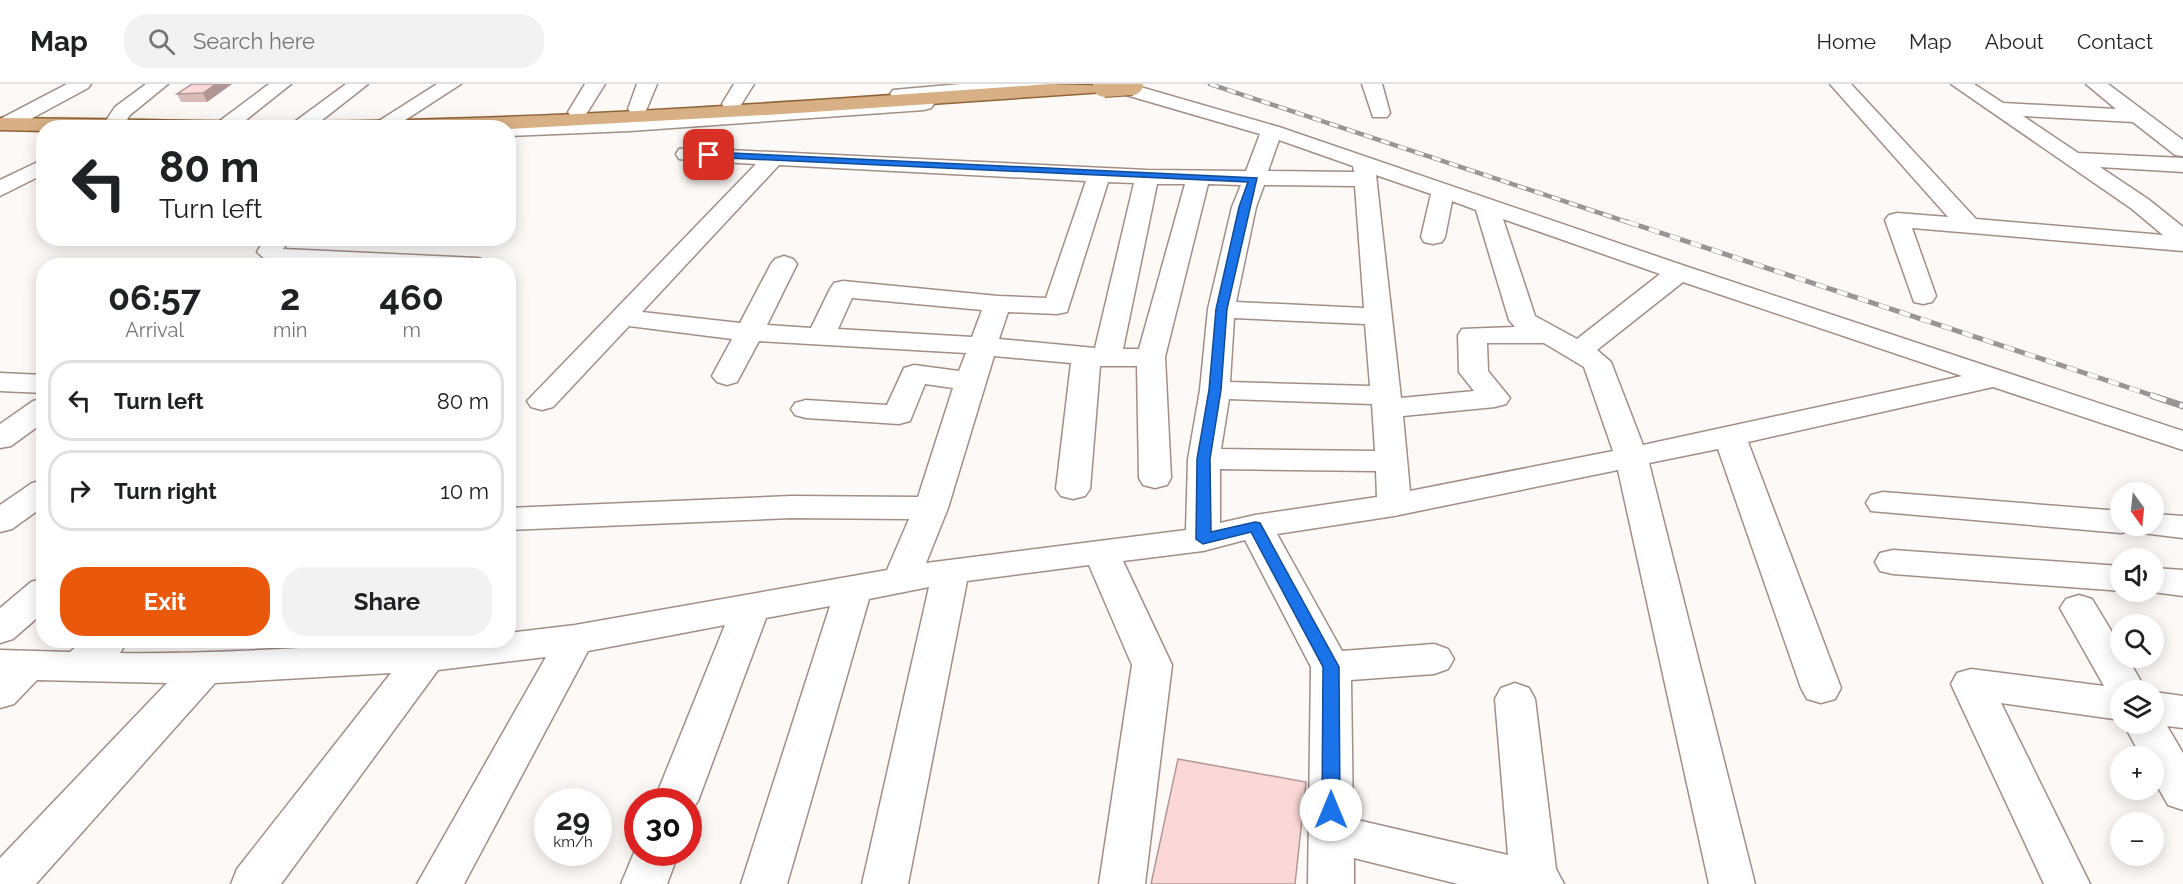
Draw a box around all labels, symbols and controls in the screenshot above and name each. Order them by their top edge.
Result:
search box [124,14,544,68]
text: Map [30,25,88,58]
icon: search [145,25,178,58]
text: Search here [193,28,315,54]
text: Home [1817,29,1876,54]
text: Map [1909,29,1952,54]
text: About [1985,29,2044,54]
text: Contact [2077,29,2153,54]
pin [683,129,734,180]
icon: arrive [692,138,725,171]
text: 80 m [159,143,259,192]
icon: left [60,144,138,222]
text: Turn left [159,193,262,224]
text: 06:57 [108,276,201,318]
text: 2 [280,276,300,318]
text: 460 [379,276,444,318]
text: Arrival [125,318,184,342]
text: min [273,318,307,342]
text: m [403,318,421,342]
icon: left [63,384,96,417]
text: Turn left [114,388,204,414]
text: 80 m [437,388,489,414]
icon: right [63,474,96,507]
text: Turn right [114,478,217,504]
text: 10 m [440,478,489,504]
north arrow [2110,482,2164,536]
map controls [2110,482,2164,866]
button: sound [2110,548,2164,602]
button: Exit [60,567,270,636]
button: Share [282,567,492,636]
button: search [2110,614,2164,668]
button: layers [2110,680,2164,734]
button: + [2110,746,2164,800]
position arrow [1299,778,1363,842]
speed limit sign: 30 [624,788,702,866]
text: 29 [556,802,590,837]
button: − [2110,812,2164,866]
text: km/h [553,833,593,851]

